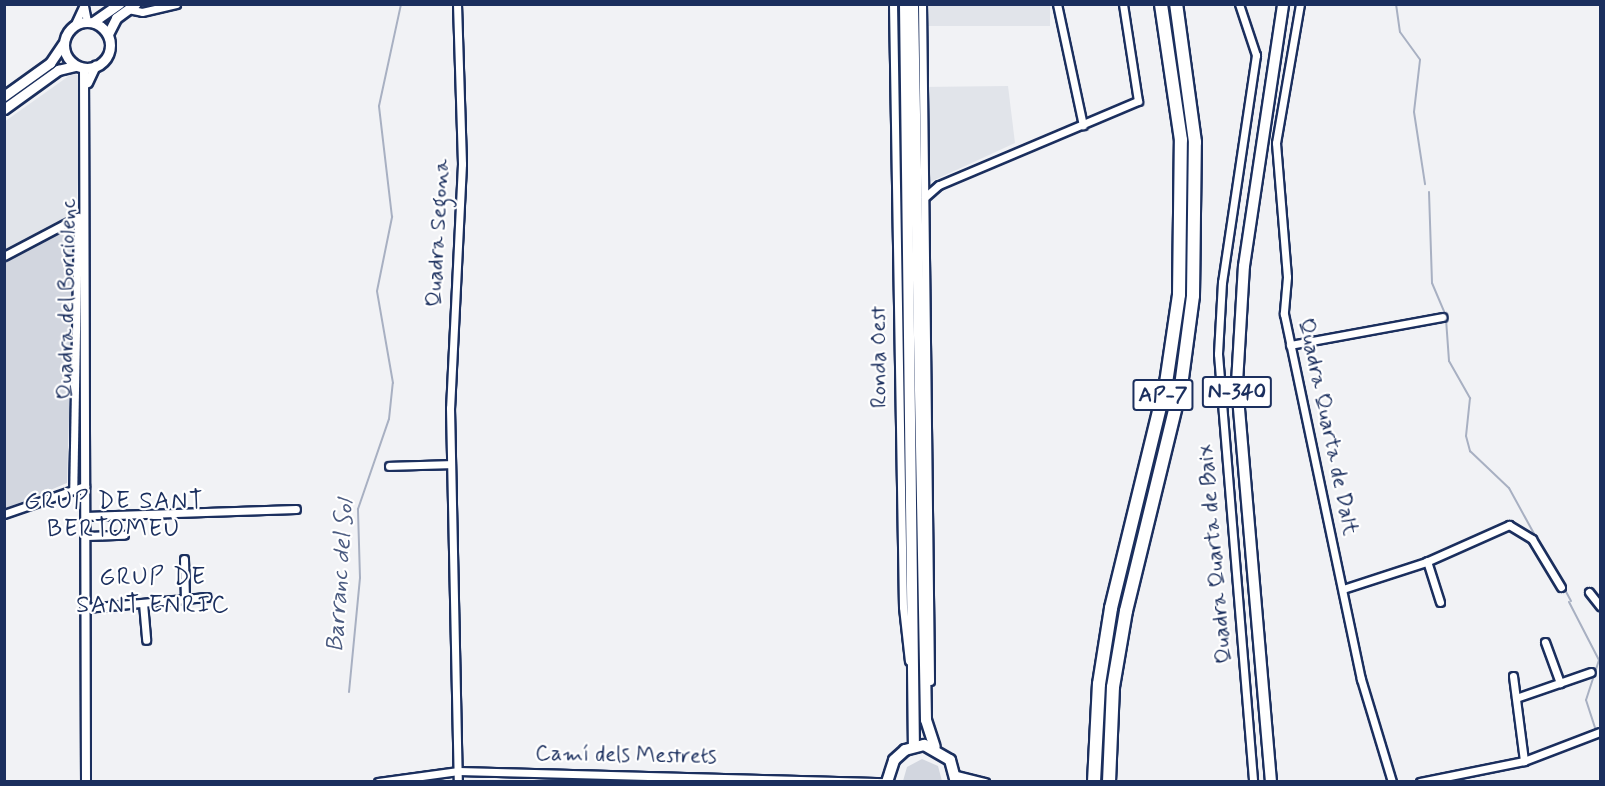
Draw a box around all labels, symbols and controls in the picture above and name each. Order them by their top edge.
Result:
street label: Quadra Segona [422,158,456,308]
street label: Quadra del Borriolenc [53,197,83,401]
street label: Ronda Oest [866,305,894,409]
street label: Quadra Quarta de Dalt [1291,316,1363,538]
road number: N-340 [1201,374,1273,410]
road number: AP-7 [1132,377,1194,413]
street label: Quadra Quarta de Baix [1193,443,1239,665]
district label: GRUP DE SANT BERTOMEU [23,488,205,544]
water label: Barranc del Sol [321,498,361,654]
district label: GRUP DE SANT ENRIC [75,564,231,620]
street label: Camí dels Mestrets [535,741,717,771]

